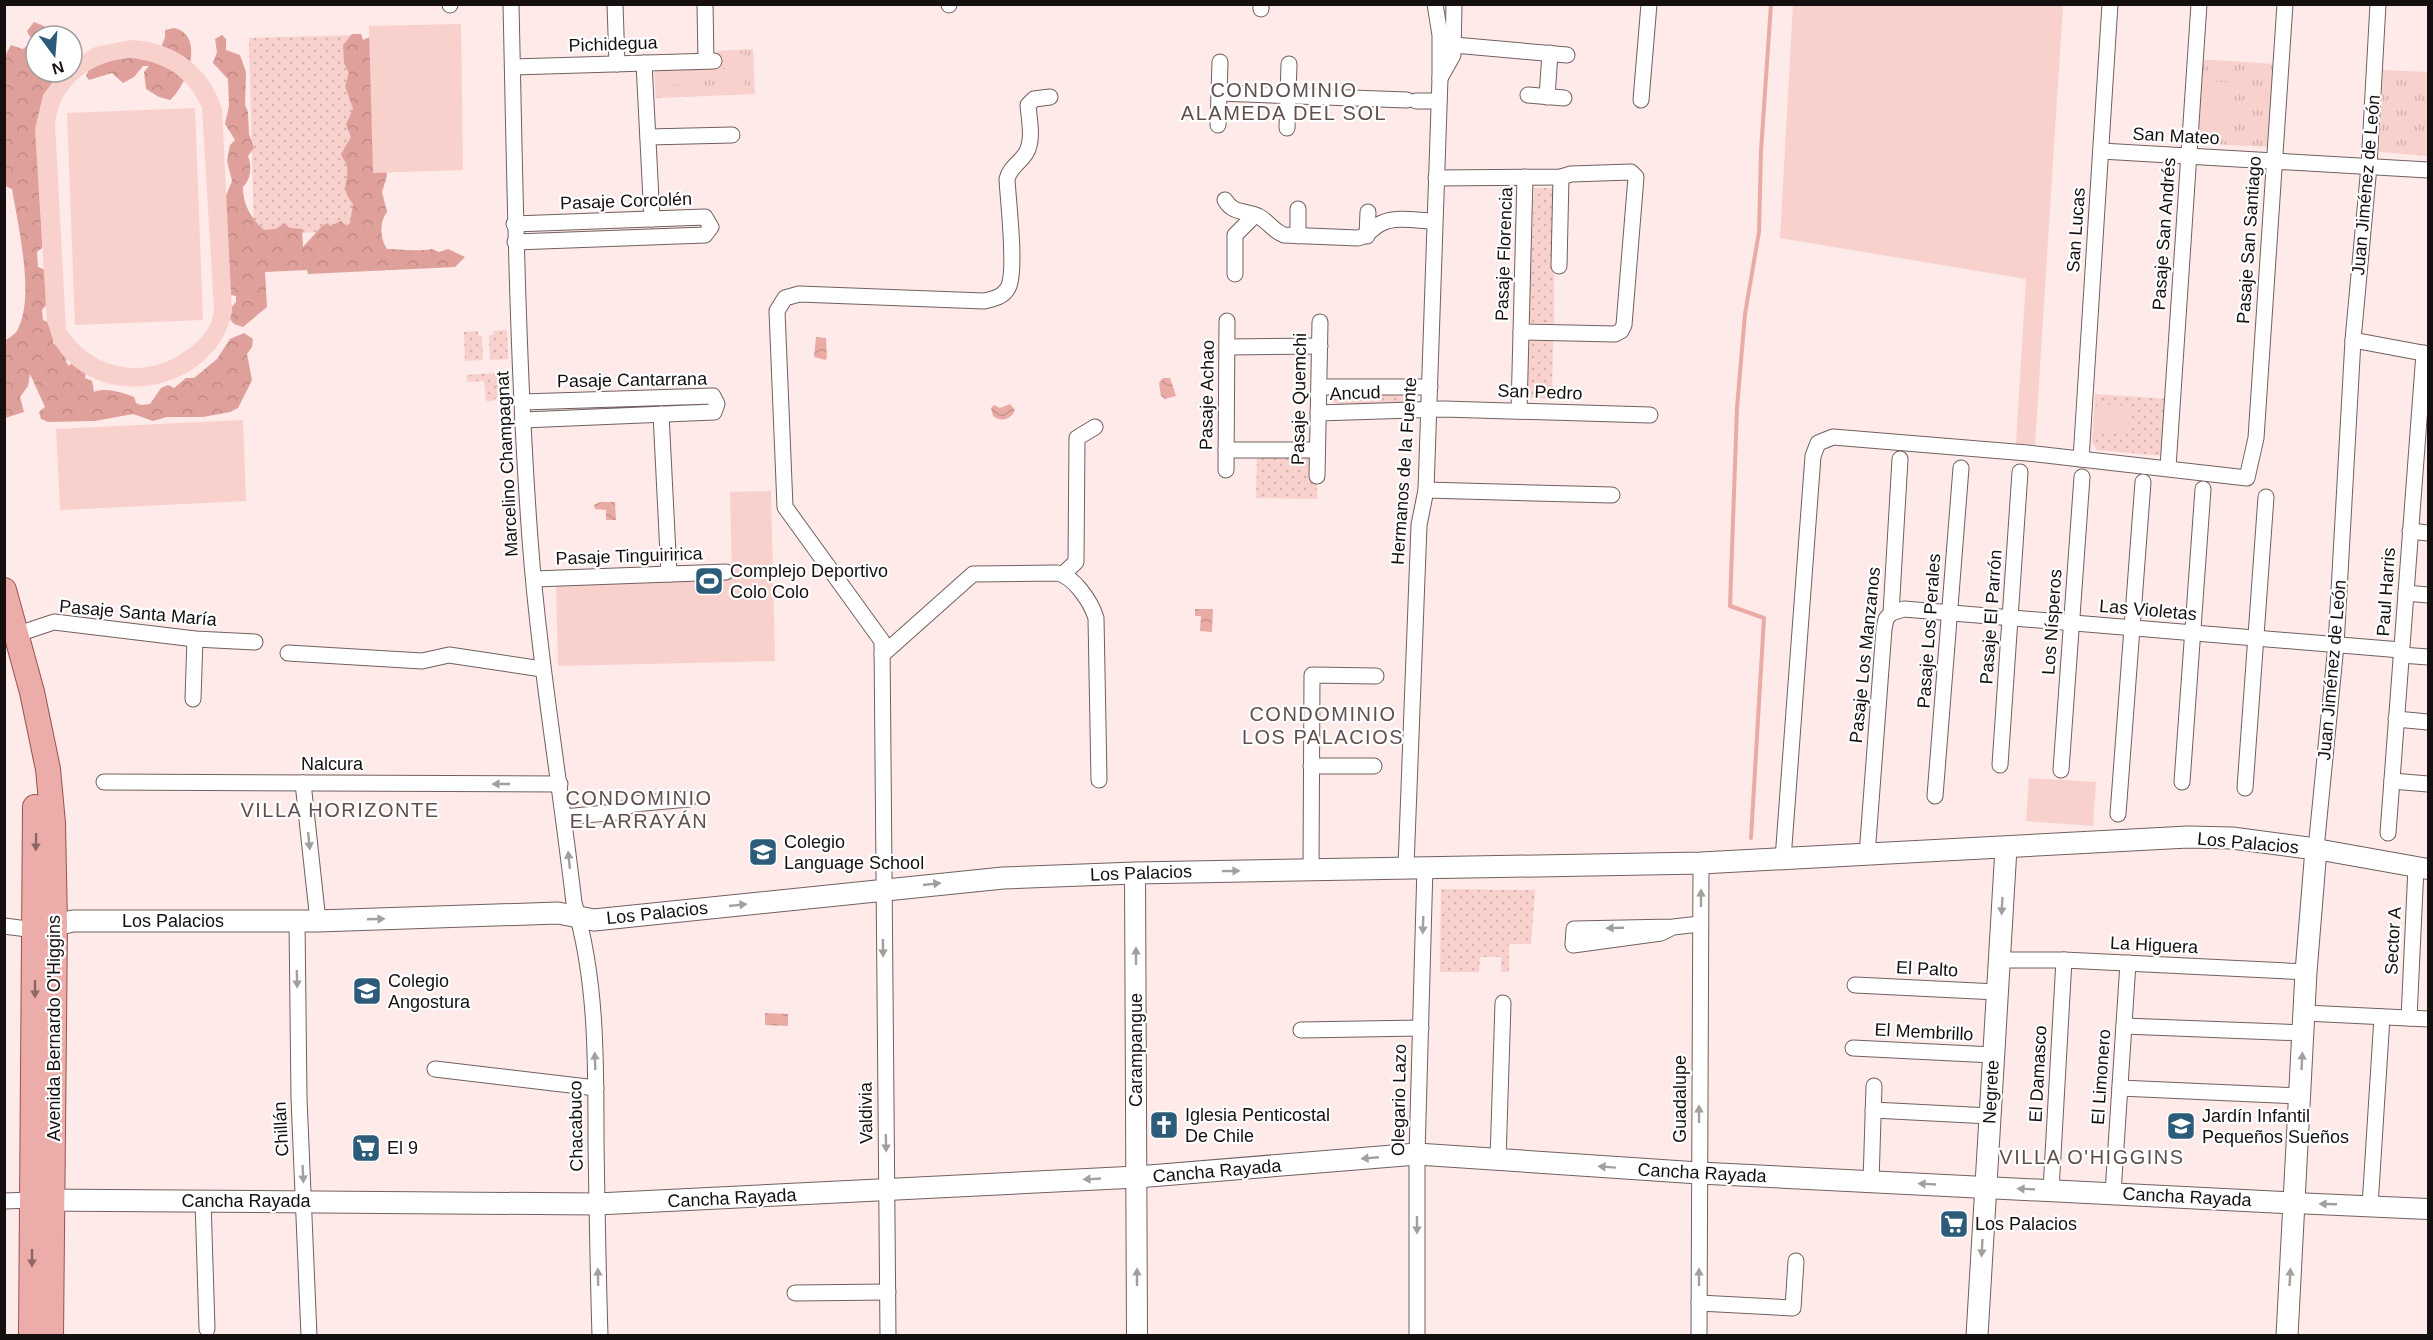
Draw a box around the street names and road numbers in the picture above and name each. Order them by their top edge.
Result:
street label: Pichidegua [568,32,659,56]
street label: Juan Jiménez de León [2348,94,2384,276]
street label: San Mateo [2132,124,2220,148]
street label: Pasaje San Santiago [2233,155,2265,325]
street label: Pasaje San Andrés [2149,157,2179,311]
street label: Pasaje Florencia [1492,186,1516,321]
street label: San Lucas [2063,187,2089,273]
street label: Pasaje Corcolén [560,189,692,213]
street label: Pasaje Quemchi [1288,333,1310,465]
street label: Pasaje Achao [1196,340,1218,450]
street label: Pasaje Cantarrana [557,369,708,391]
street label: Marcelino Champagnat [492,371,522,557]
street label: Hermanos de la Fuente [1387,376,1421,566]
street label: San Pedro [1497,381,1583,403]
street label: Ancud [1329,382,1381,404]
street label: Pasaje Tinguiririca [555,543,704,569]
street label: Paul Harris [2373,547,2399,637]
street label: Pasaje El Parrón [1976,549,2006,685]
street label: Pasaje Los Perales [1914,553,1944,709]
street label: Pasaje Los Manzanos [1846,566,1884,744]
street label: Los Nísperos [2038,568,2066,676]
street label: Juan Jiménez de León [2314,579,2350,761]
street label: Pasaje Santa María [58,596,219,630]
street label: Las Violetas [2098,596,2198,624]
street label: Nalcura [301,754,364,774]
street label: Los Palacios [2196,829,2300,857]
street label: Los Palacios [1090,861,1192,885]
street label: Los Palacios [605,898,709,928]
street label: Sector A [2381,906,2405,976]
street label: Los Palacios [122,911,224,931]
street label: Avenida Bernardo O'Higgins [44,915,64,1141]
street label: La Higuera [2110,933,2199,957]
street label: El Palto [1895,957,1959,981]
street label: Carampangue [1126,993,1146,1107]
street label: El Membrillo [1874,1019,1974,1045]
street label: El Damasco [2025,1025,2051,1123]
street label: El Limonero [2088,1028,2114,1126]
street label: Olegario Lazo [1388,1044,1410,1156]
street label: Guadalupe [1670,1055,1690,1143]
street label: Negrete [1979,1059,2003,1125]
street label: Chacabuco [565,1080,587,1172]
street label: Valdivia [855,1081,877,1144]
street label: Chillán [270,1101,292,1157]
street label: Cancha Rayada [1152,1155,1283,1187]
street label: Cancha Rayada [1637,1160,1768,1186]
street label: Cancha Rayada [2122,1184,2253,1210]
street label: Cancha Rayada [667,1185,798,1211]
street label: Cancha Rayada [181,1191,312,1211]

